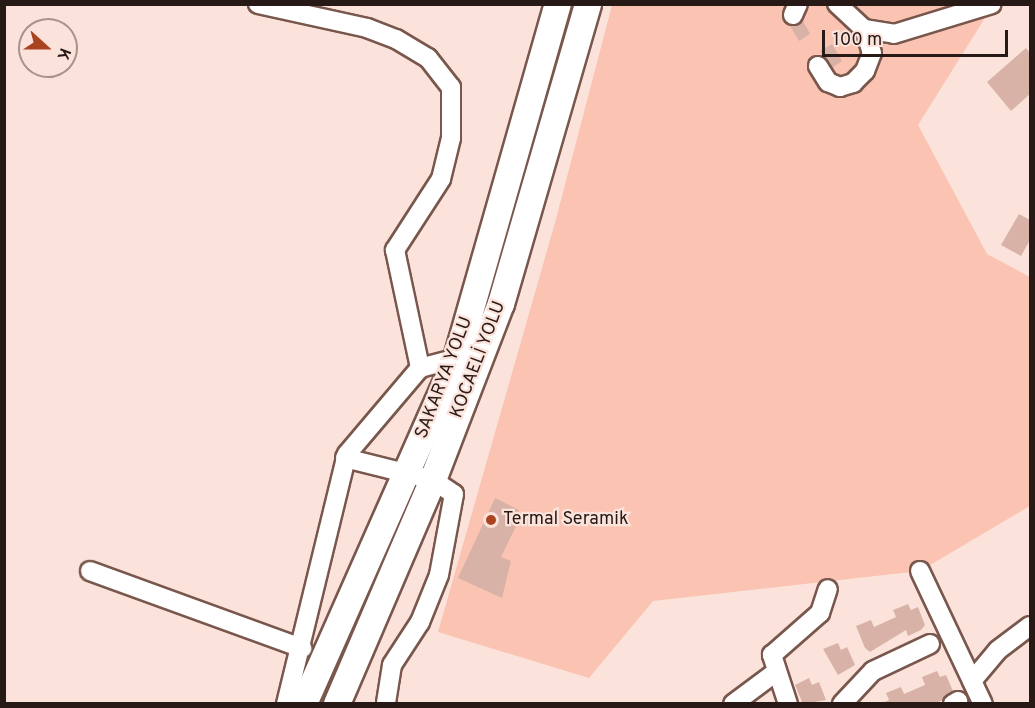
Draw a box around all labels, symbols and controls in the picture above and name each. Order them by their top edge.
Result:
north arrow [18,18,78,78]
scale bar [825,18,1011,56]
text: 100 m [833,29,882,52]
text: K [52,45,74,63]
street label: KOCAELİ YOLU [447,298,511,422]
street label: SAKARYA YOLU [412,313,478,443]
place label: Termal Seramik [503,509,628,531]
marker: Termal Seramik [484,513,498,527]

